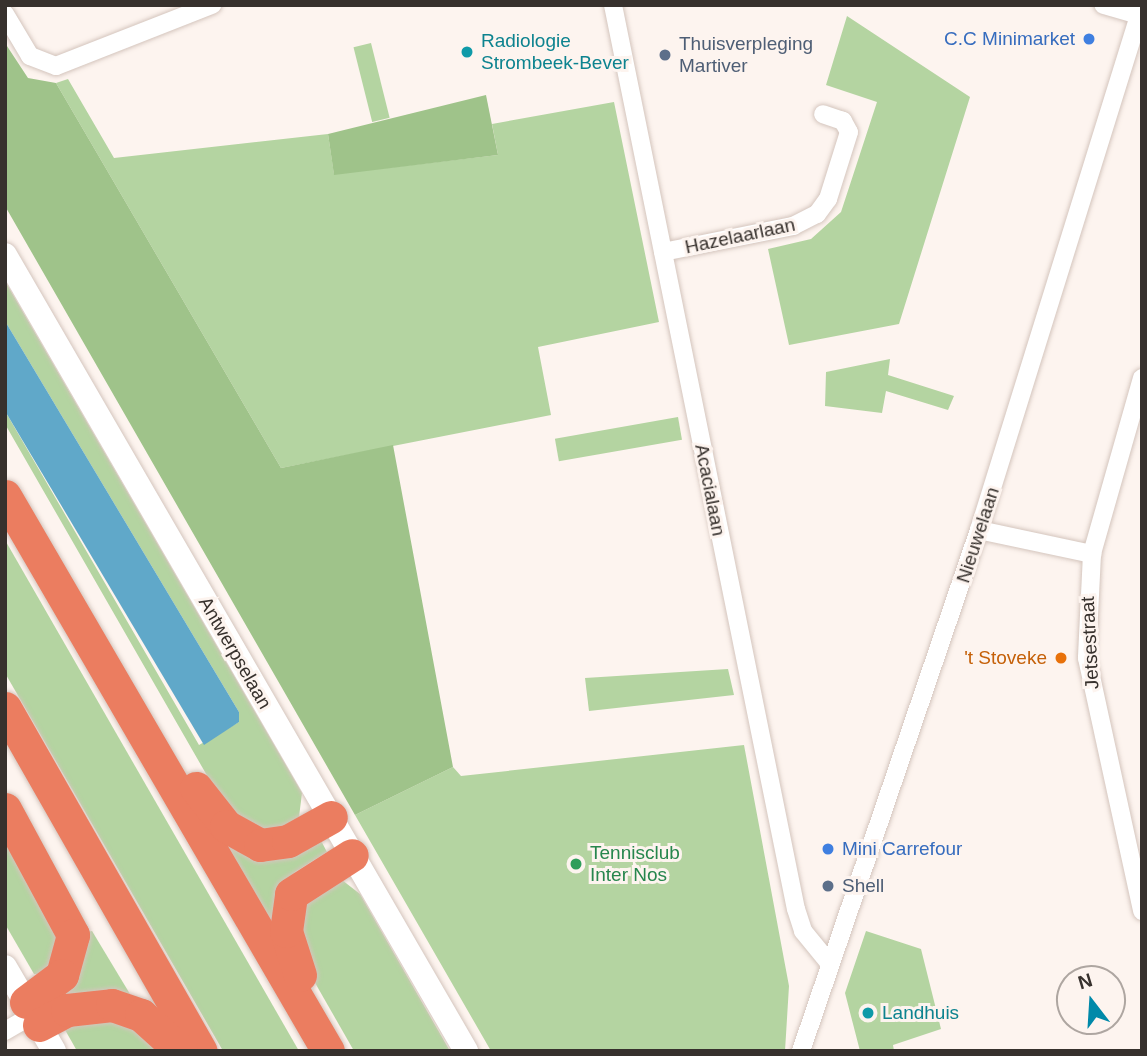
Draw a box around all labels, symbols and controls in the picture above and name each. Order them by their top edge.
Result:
place label: C.C Minimarket [944,28,1075,50]
place label: Radiologie Strombeek-Bever [481,30,629,74]
marker: C.C Minimarket [1081,31,1097,47]
place label: Thuisverpleging Martiver [679,33,813,77]
marker: Radiologie Strombeek-Bever [459,44,475,60]
marker: Thuisverpleging Martiver [657,47,673,63]
street label: Hazelaarlaan [683,213,797,259]
street label: Acacialaan [690,442,730,538]
street label: Nieuwelaan [952,484,1004,586]
street label: Antwerpselaan [194,593,276,713]
street label: Jetsestraat [1076,596,1104,690]
place label: 't Stoveke [964,647,1047,669]
marker: 't Stoveke [1053,650,1069,666]
place label: Mini Carrefour [842,838,962,860]
marker: Mini Carrefour [820,841,836,857]
place label: Tennisclub Inter Nos [590,842,680,886]
marker: Tennisclub Inter Nos [568,856,584,872]
place label: Shell [842,875,884,897]
marker: Shell [820,878,836,894]
north arrow [1056,965,1126,1035]
text: N [1076,969,1095,993]
place label: Landhuis [882,1002,959,1024]
marker: Landhuis [860,1005,876,1021]

